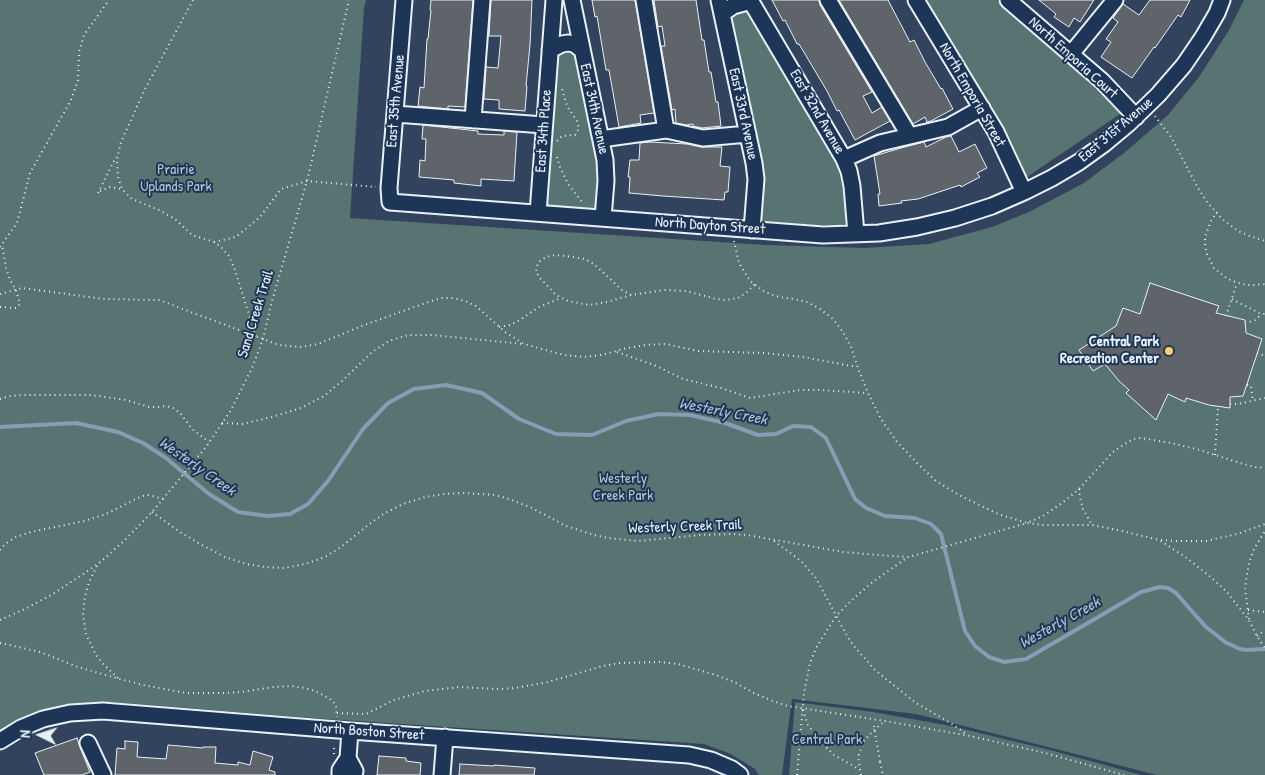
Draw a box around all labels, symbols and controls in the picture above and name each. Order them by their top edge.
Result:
street label: North Emporia Court [1025,13,1121,103]
street label: North Emporia Street [935,40,1009,150]
street label: East 35th Avenue [383,54,409,148]
street label: East 34th Avenue [576,62,612,156]
street label: East 33rd Avenue [724,66,762,162]
street label: East 32nd Avenue [786,66,848,158]
street label: East 34th Place [532,89,556,173]
street label: East 31st Avenue [1075,94,1157,166]
park label: Prairie Uplands Park [140,161,212,196]
street label: North Dayton Street [654,213,766,239]
street label: Sand Creek Trail [234,268,278,360]
place label: Central Park Recreation Center [1060,333,1159,368]
marker: Central Park Recreation Center [1163,345,1175,357]
water label: Westerly Creek [677,394,769,430]
water label: Westerly Creek [155,433,239,501]
park label: Westerly Creek Park [593,470,653,505]
street label: Westerly Creek Trail [628,516,742,538]
water label: Westerly Creek [1016,593,1104,653]
north arrow [15,710,65,760]
street label: North Boston Street [313,719,425,745]
text: N [15,730,34,738]
park label: Central Park [792,731,862,749]

